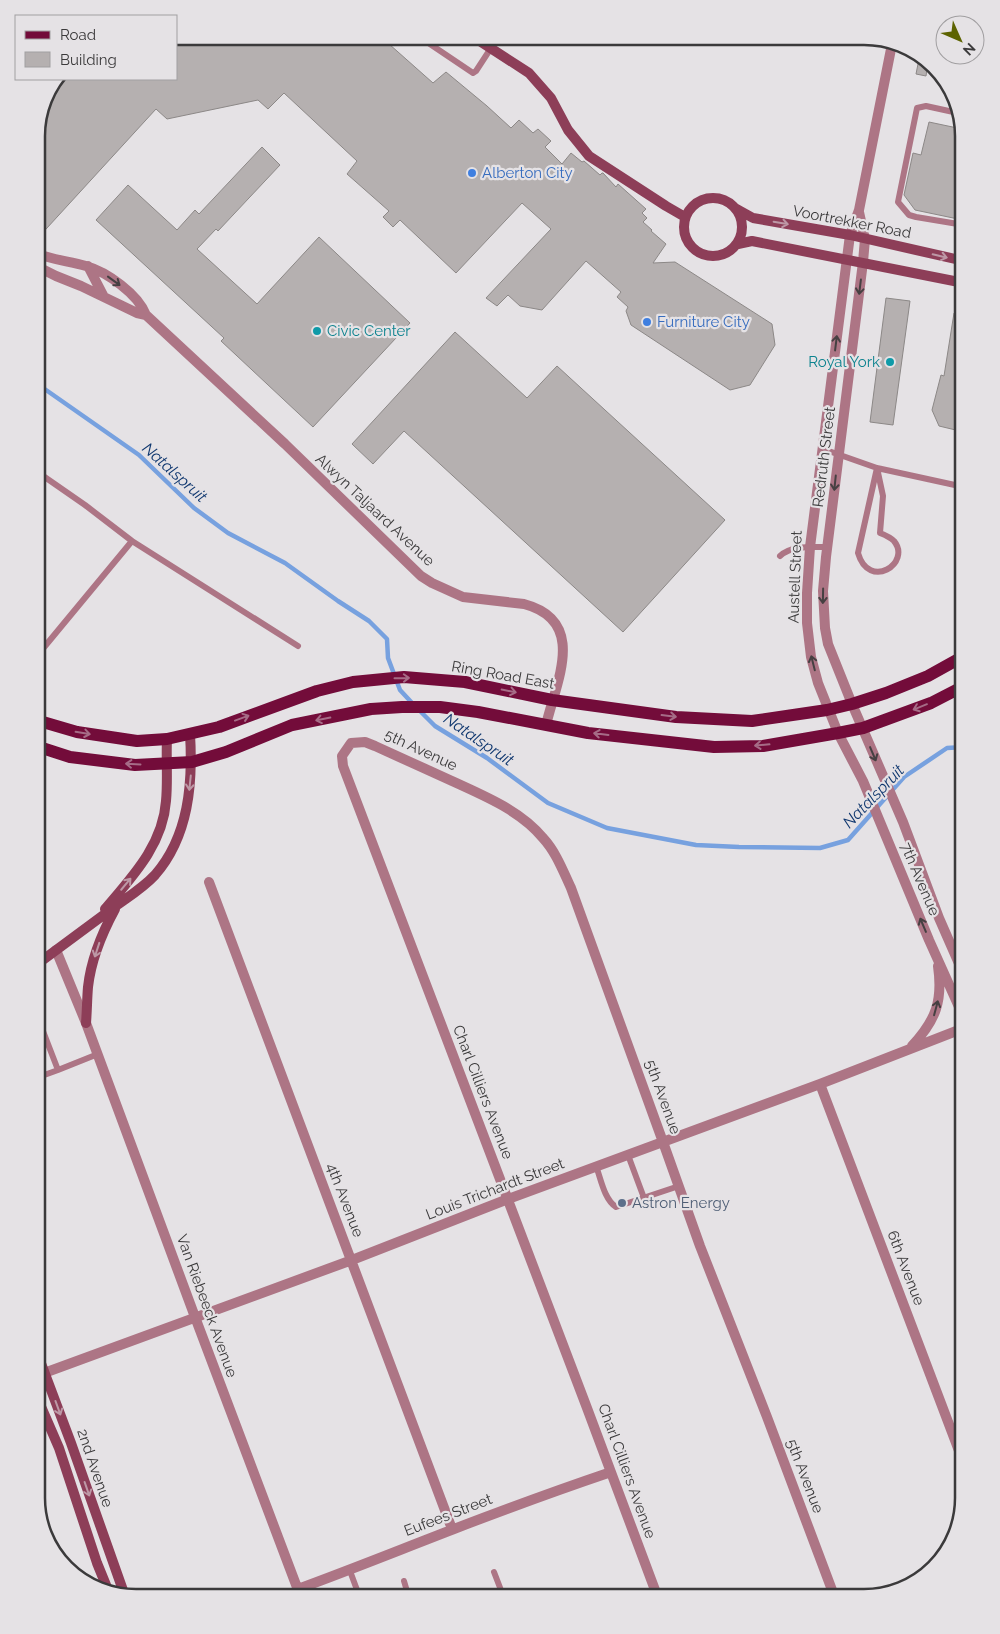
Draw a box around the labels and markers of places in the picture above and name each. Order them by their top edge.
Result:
place label: Alberton City [482,164,573,182]
marker: Alberton City [466,167,478,179]
place label: Furniture City [657,313,750,331]
marker: Furniture City [641,316,653,328]
place label: Civic Center [327,322,411,340]
marker: Civic Center [311,325,323,337]
place label: Royal York [808,353,880,371]
marker: Royal York [884,356,896,368]
place label: Astron Energy [632,1194,730,1212]
marker: Astron Energy [616,1197,628,1209]

